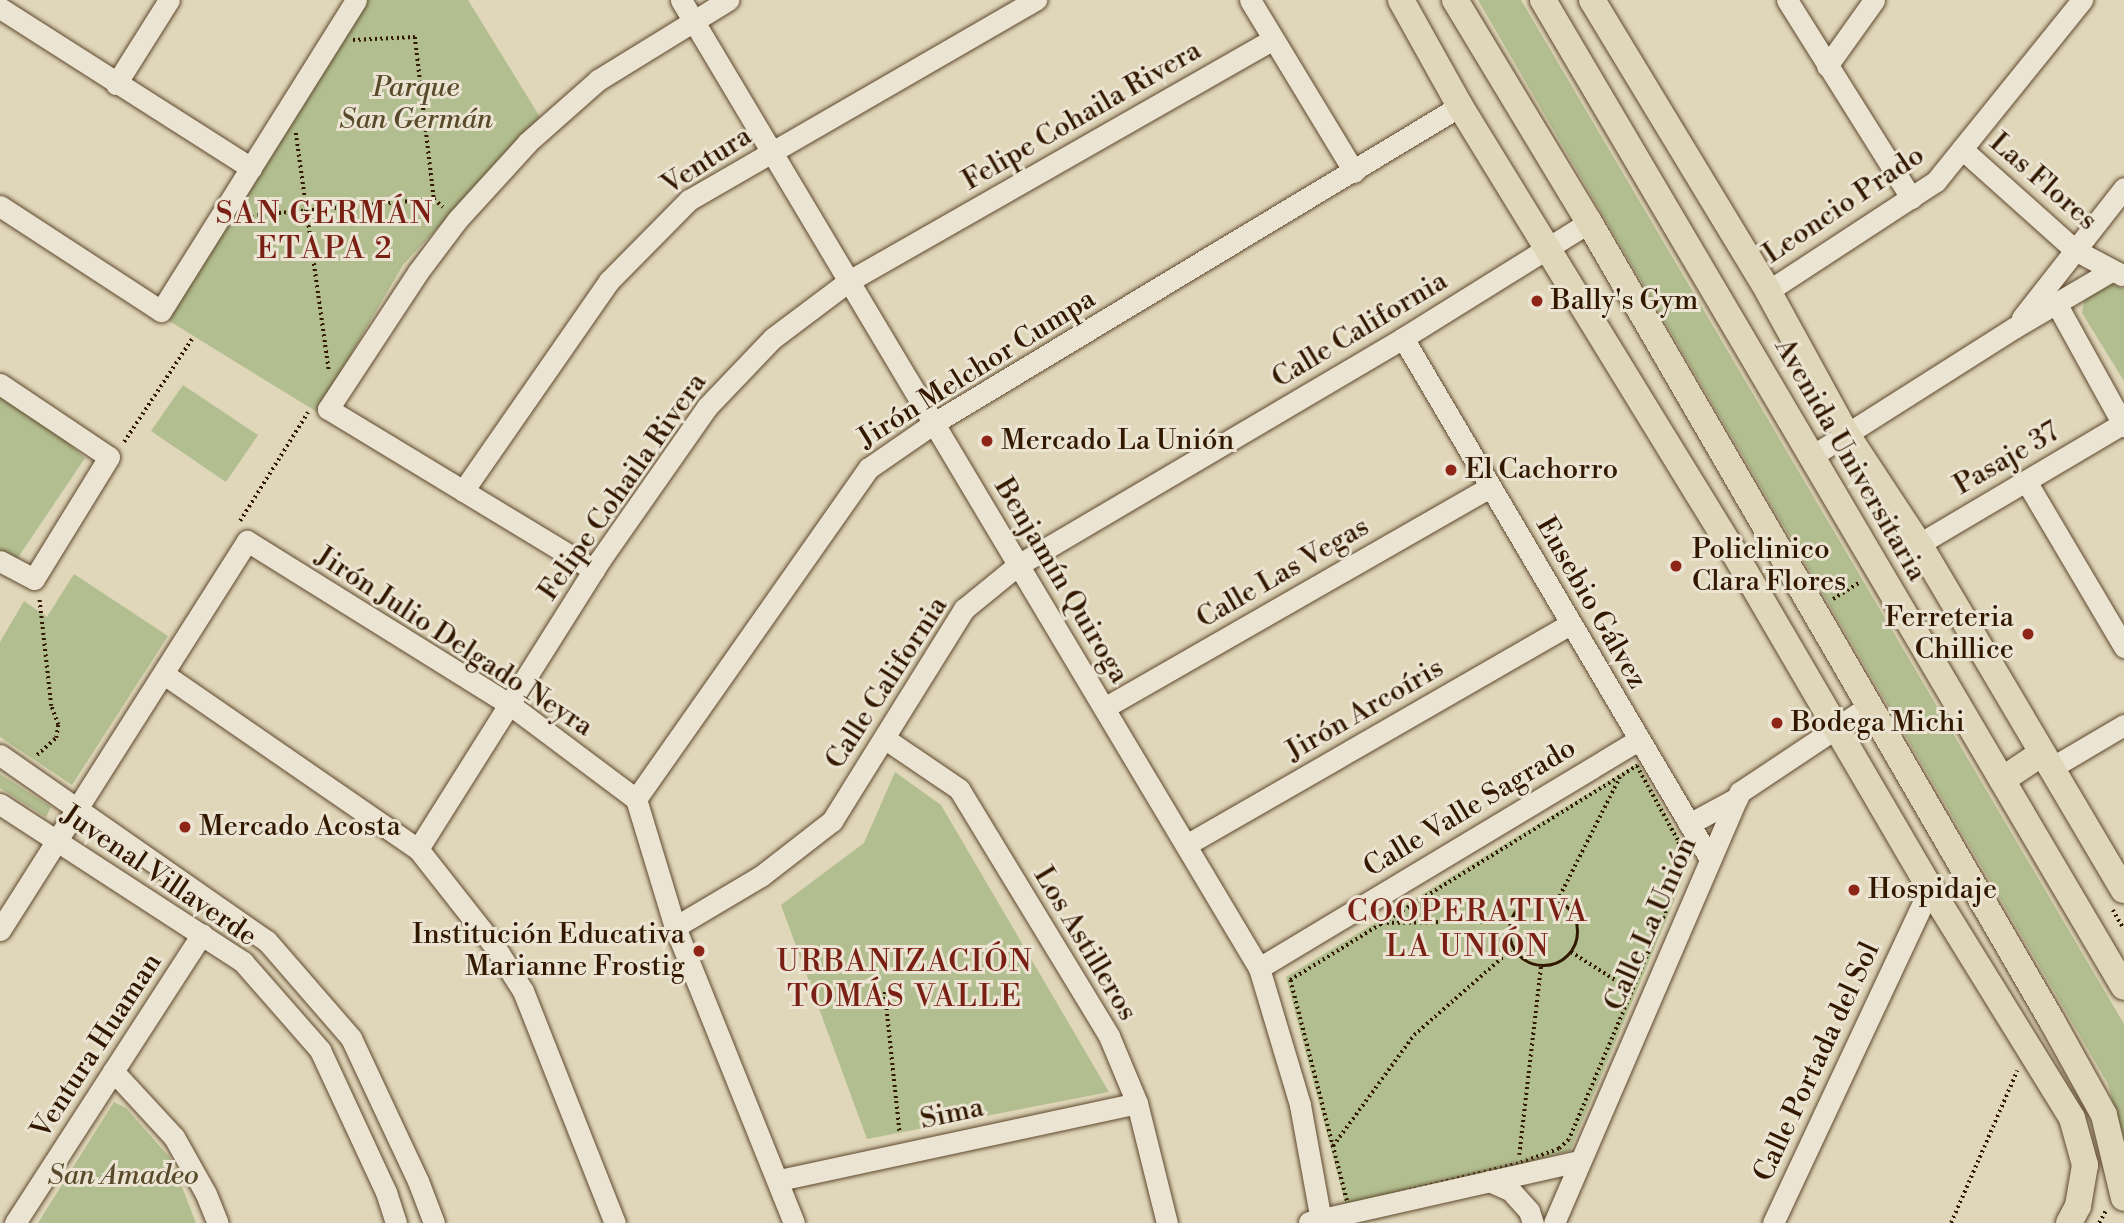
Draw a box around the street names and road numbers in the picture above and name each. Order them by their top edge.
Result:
street label: Felipe Cohaila Rivera [957,34,1207,198]
street label: Ventura [656,120,758,202]
street label: Las Flores [1982,126,2104,238]
street label: Leoncio Prado [1757,139,1931,271]
street label: Calle California [1266,264,1454,396]
street label: Jirón Melchor Cumpa [852,282,1102,456]
street label: Avenida Universitaria [1767,333,1933,587]
street label: Felipe Cohaila Rivera [532,367,714,607]
street label: Pasaje 37 [1948,415,2066,503]
street label: Benjamín Quiroga [986,472,1136,690]
street label: Calle Las Vegas [1191,510,1375,636]
street label: Eusebio Gálvez [1528,511,1654,695]
street label: Jirón Julio Delgado Neyra [309,540,599,744]
street label: Calle California [819,590,955,776]
street label: Jirón Arcoíris [1280,651,1450,769]
street label: Calle Valle Sagrado [1358,731,1582,885]
street label: Juvenal Villaverde [55,798,263,954]
street label: Calle La Unión [1598,832,1704,1016]
street label: Los Astilleros [1026,861,1144,1027]
street label: Calle Portada del Sol [1747,937,1887,1187]
street label: Ventura Huaman [25,947,169,1145]
street label: Sima [917,1091,987,1137]

